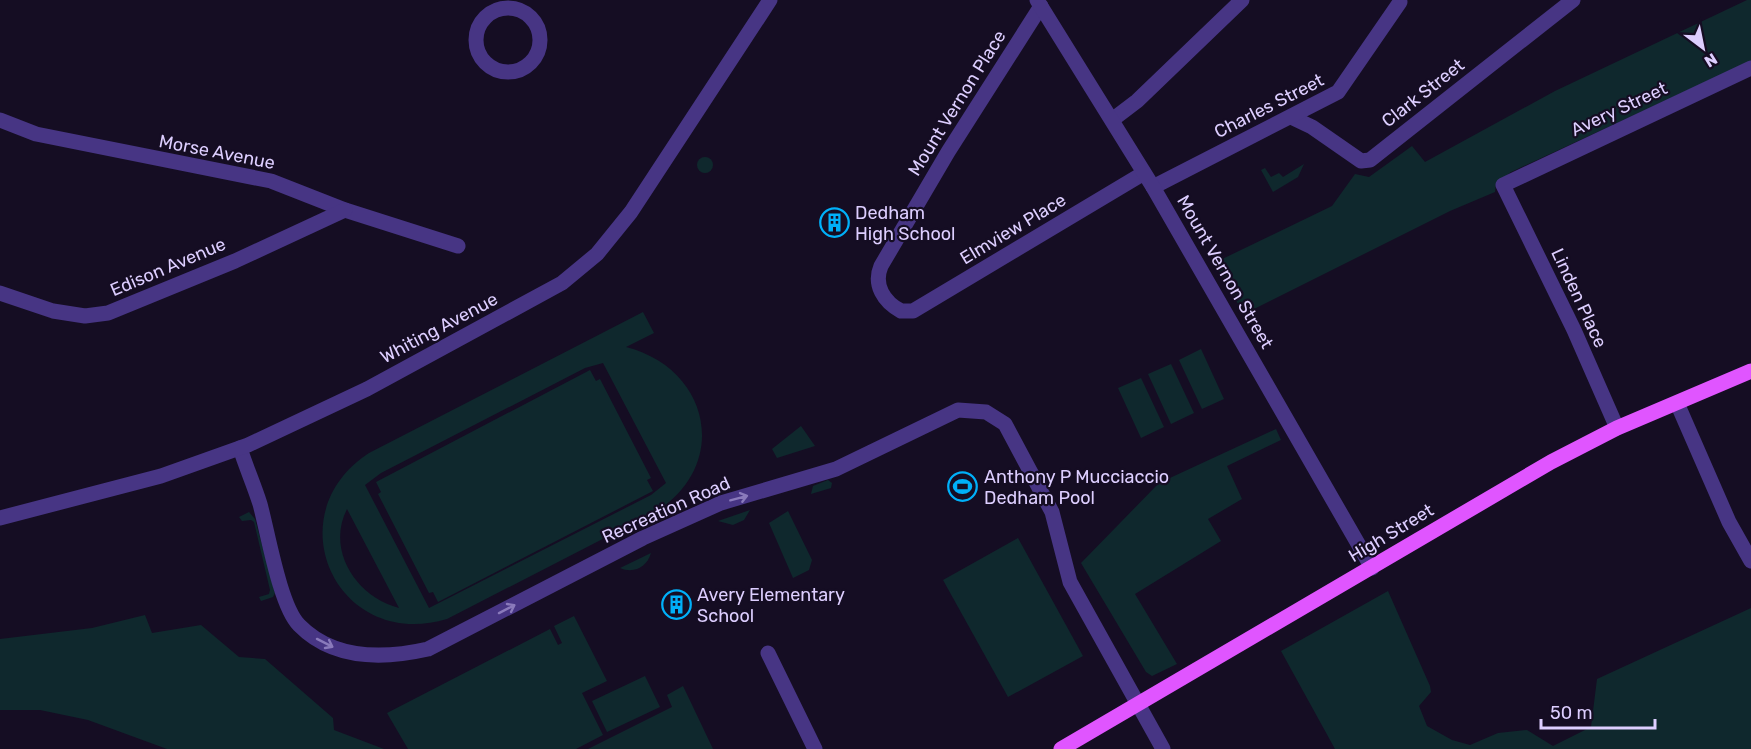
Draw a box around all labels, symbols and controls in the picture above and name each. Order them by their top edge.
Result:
north arrow [1673,18,1733,78]
street label: Mount Vernon Place [903,26,1011,180]
text: N [1701,49,1721,71]
street label: Clark Street [1377,54,1469,132]
street label: Charles Street [1211,69,1327,143]
street label: Avery Street [1567,77,1671,141]
street label: Morse Avenue [157,130,277,174]
street label: Elmview Place [956,189,1070,269]
street label: Mount Vernon Street [1172,191,1278,353]
place label: Dedham High School [855,202,955,245]
building icon: Dedham High School [818,207,850,239]
street label: Edison Avenue [107,233,229,301]
street label: Linden Place [1546,245,1612,351]
street label: Whiting Avenue [377,288,501,368]
place label: Anthony P Mucciaccio Dedham Pool [984,466,1169,509]
sports icon: Anthony P Mucciaccio Dedham Pool [947,471,979,503]
street label: Recreation Road [598,472,734,548]
one-way arrow [730,492,749,504]
street label: High Street [1344,499,1438,567]
place label: Avery Elementary School [697,584,845,627]
building icon: Avery Elementary School [660,589,692,621]
one-way arrow [497,602,515,614]
one-way arrow [316,637,334,649]
scale bar [1541,692,1655,730]
text: 50 m [1550,702,1593,724]

